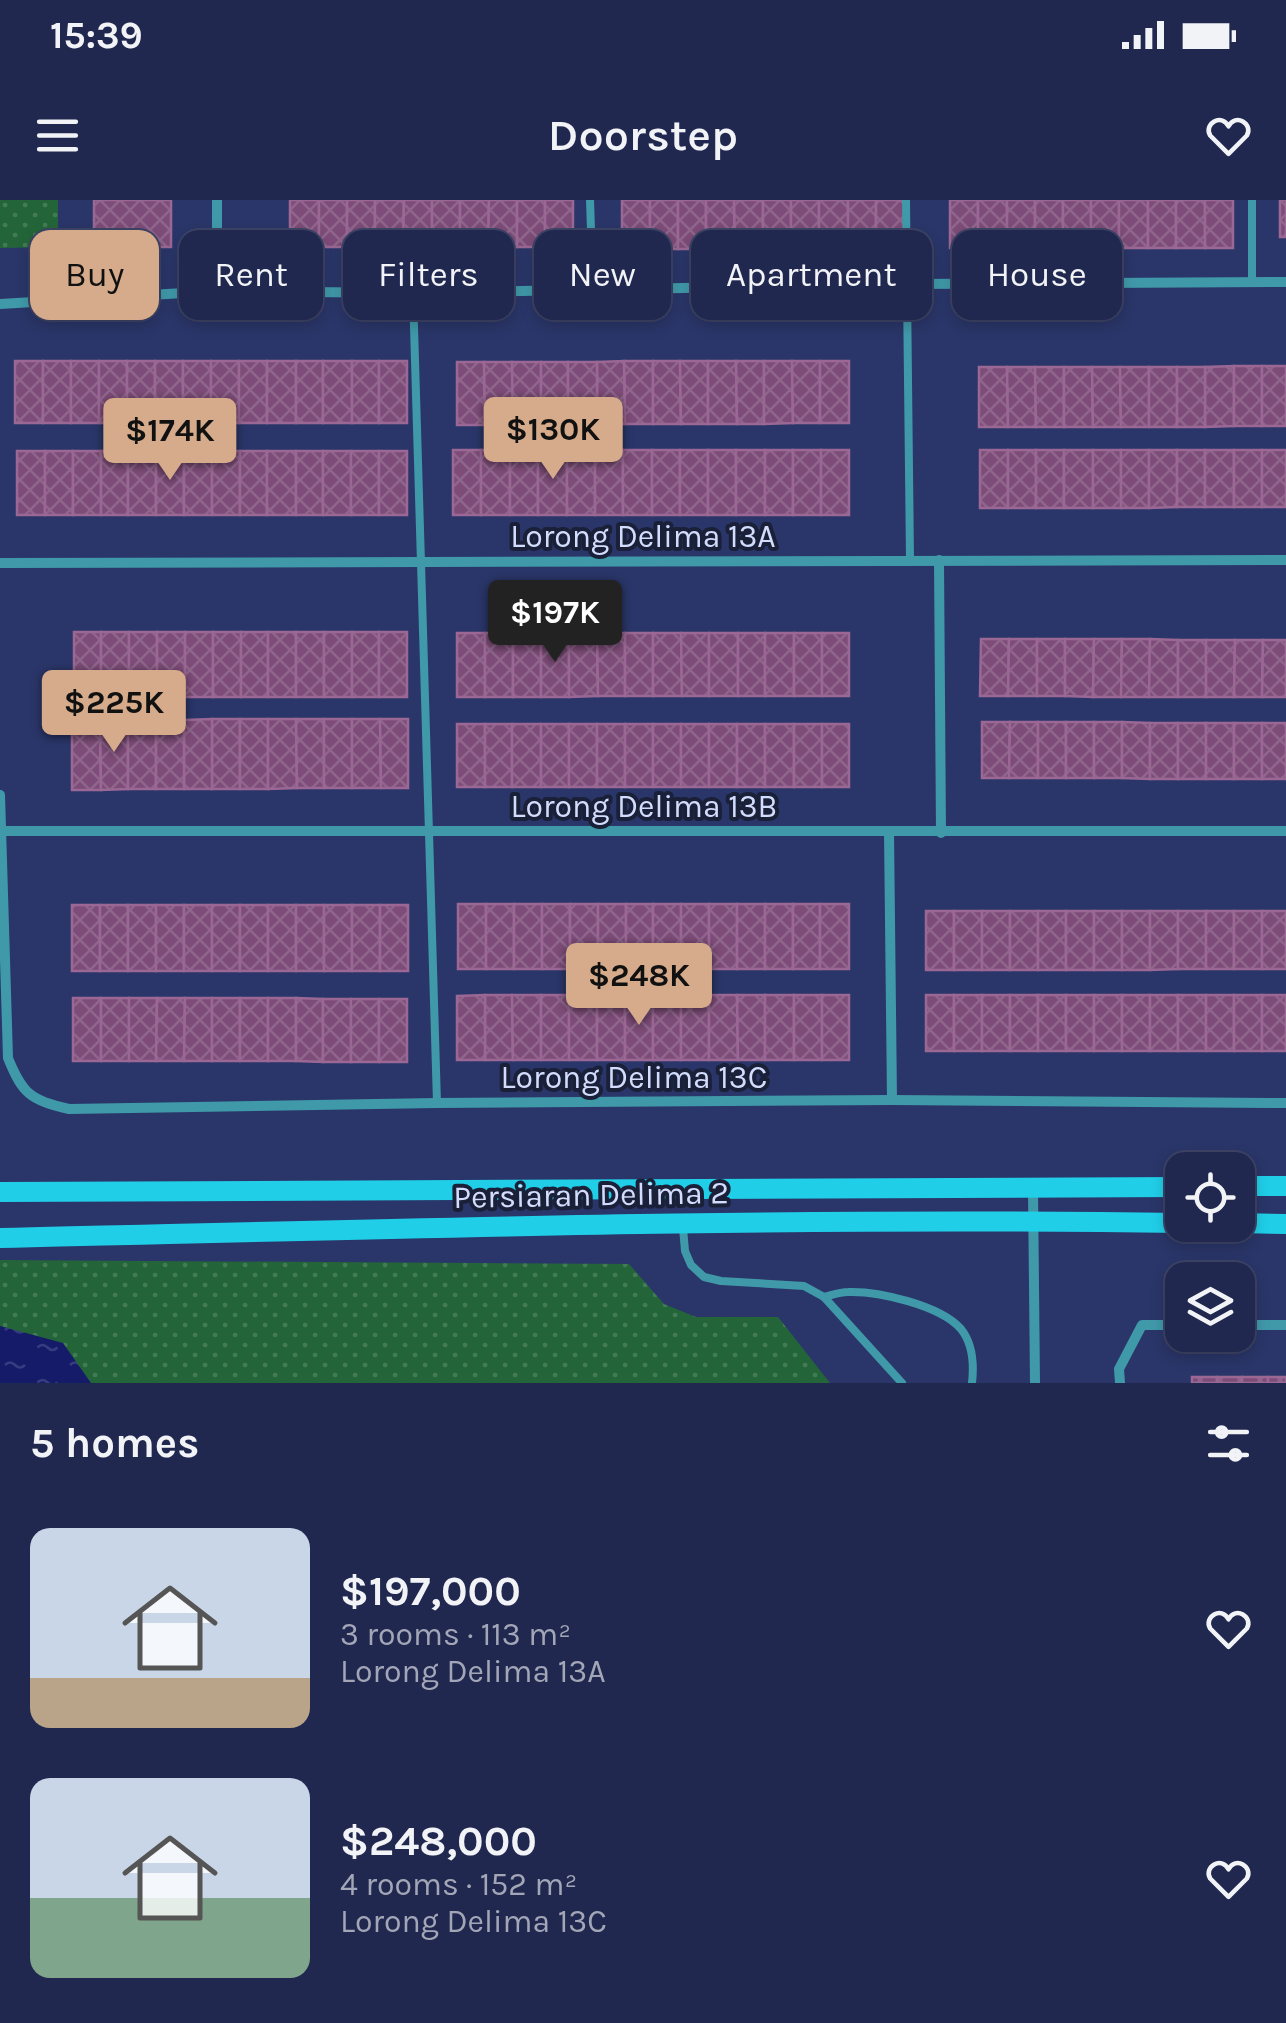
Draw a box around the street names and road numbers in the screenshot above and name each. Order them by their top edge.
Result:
street label: Lorong Delima 13A [510,518,776,555]
street label: Lorong Delima 13B [510,788,778,825]
street label: Lorong Delima 13C [501,1059,767,1096]
street label: Persiaran Delima 2 [453,1174,729,1216]

